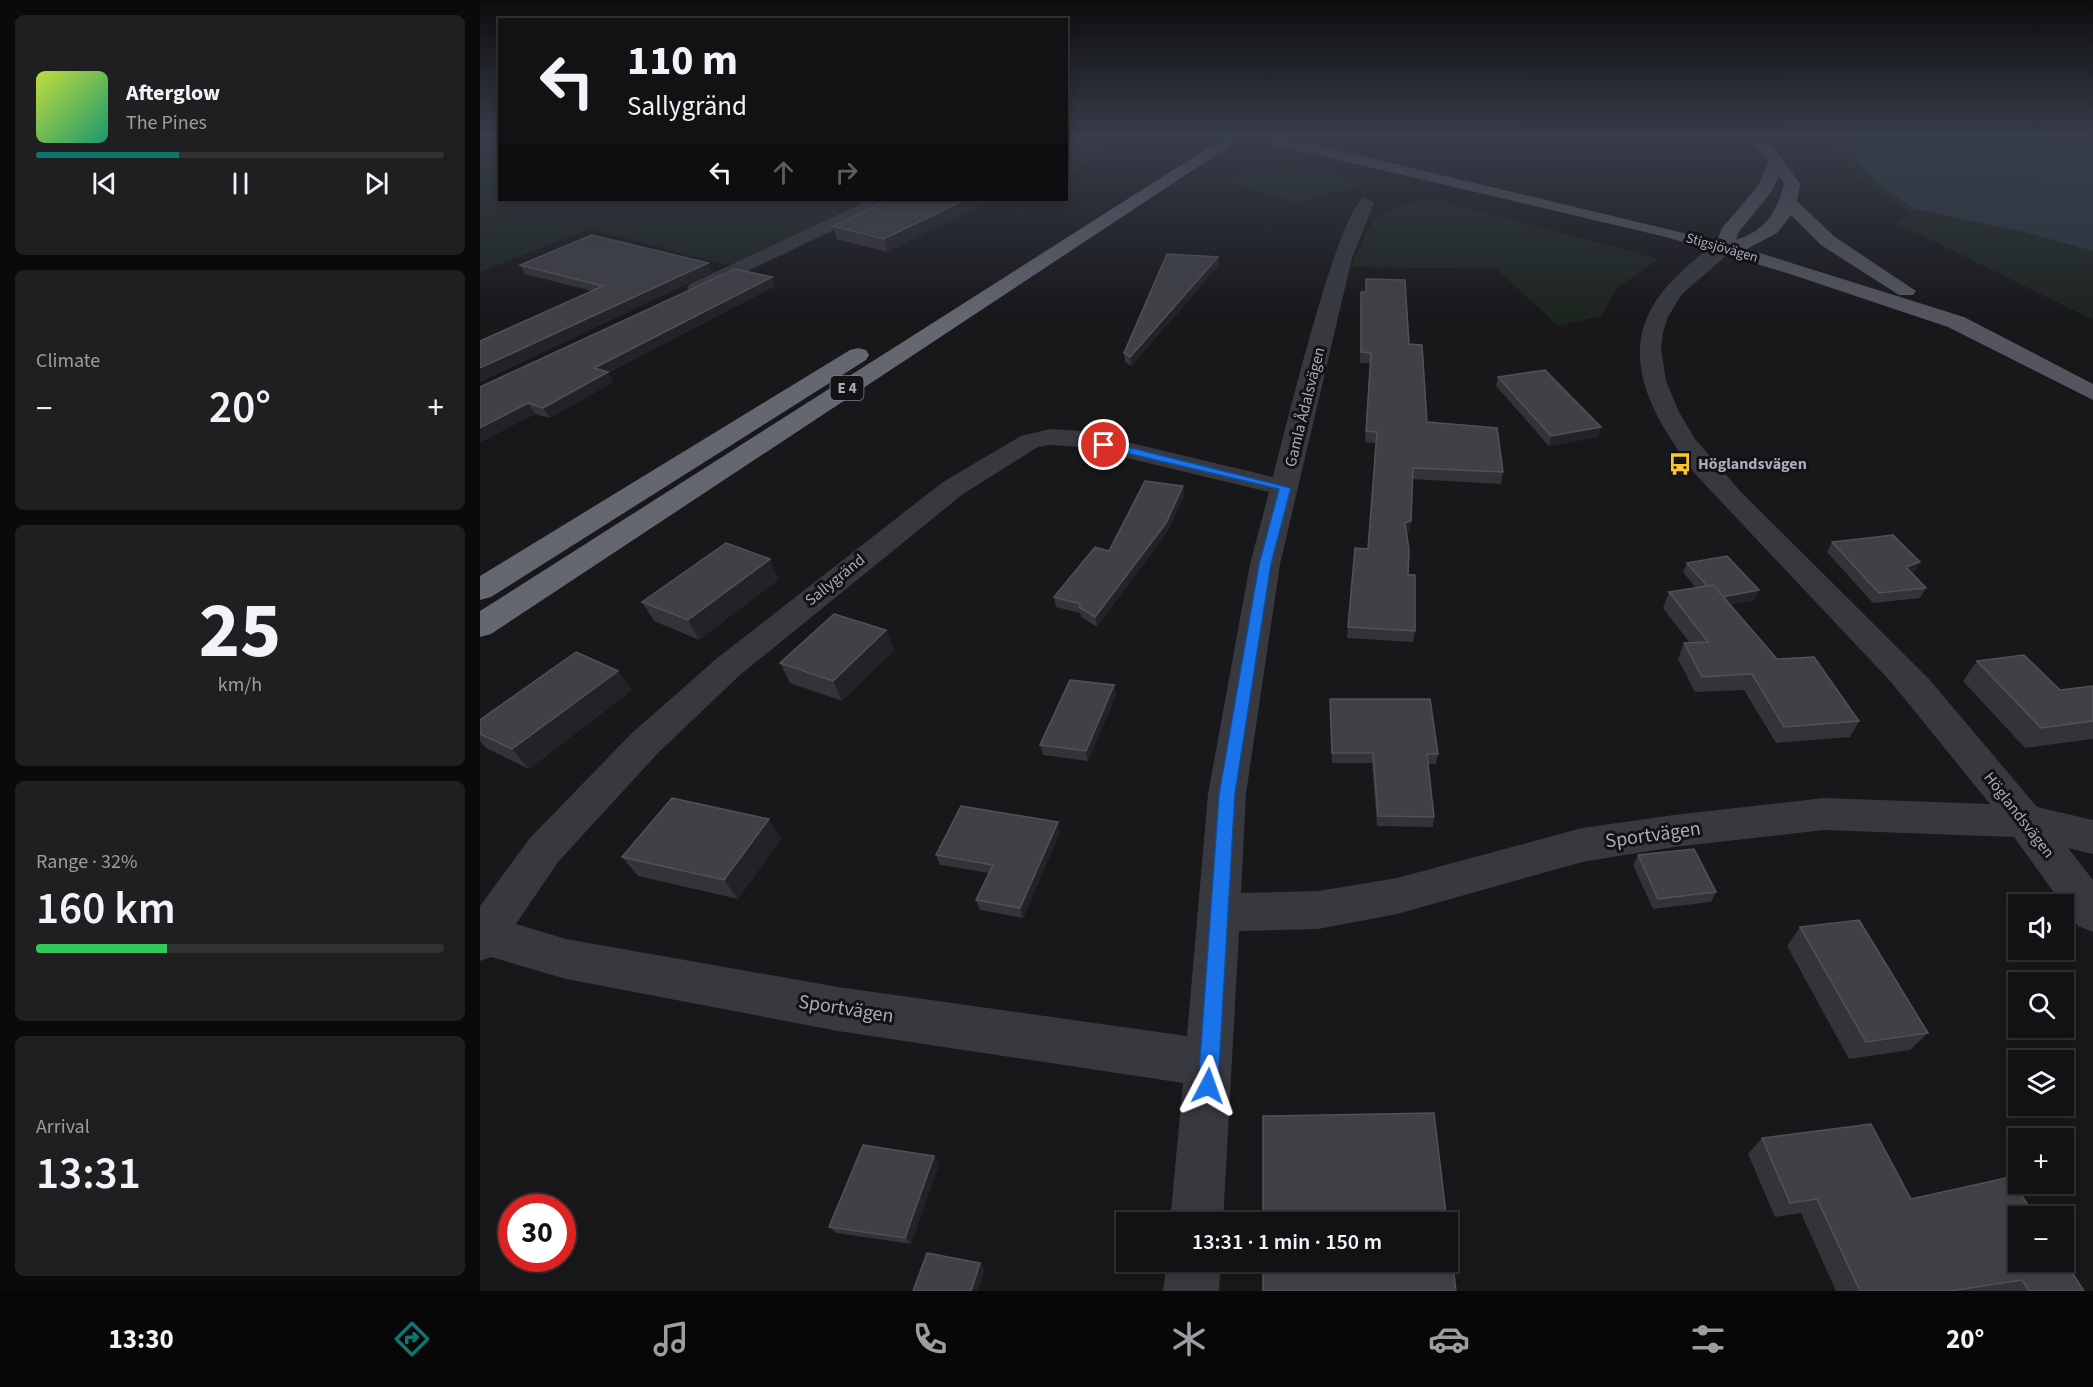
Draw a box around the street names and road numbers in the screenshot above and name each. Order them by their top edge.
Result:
street label: Stigsjövägen [1684,228,1760,268]
street label: Gamla Ådalsvägen [1279,345,1331,469]
road number: E 4 [830,376,864,400]
street label: Sallygränd [800,549,870,611]
street label: Höglandsvägen [1979,767,2059,863]
street label: Sportvägen [1604,814,1702,856]
street label: Sportvägen [796,988,896,1030]

